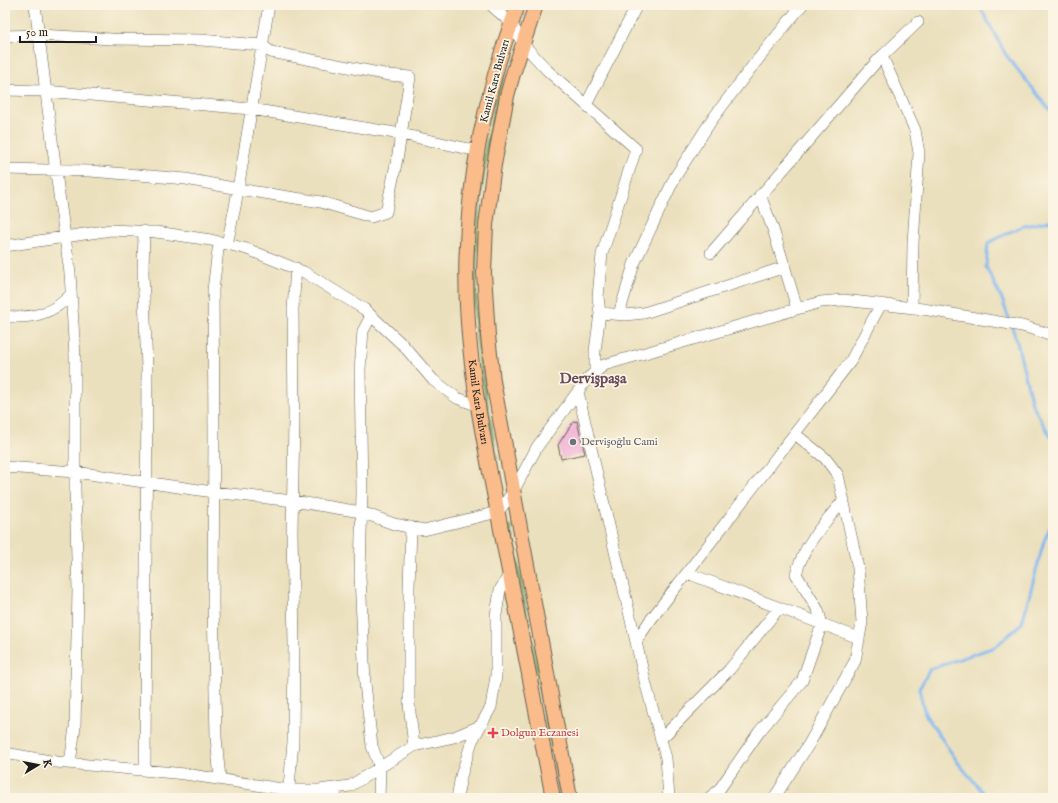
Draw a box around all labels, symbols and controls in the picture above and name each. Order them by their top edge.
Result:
scale bar [20,18,96,44]
text: 50 m [26,25,48,40]
street label: Kamil Kara Bulvarı [477,38,513,124]
street label: Kamil Kara Bulvarı [464,359,492,446]
district label: Dervişpaşa [560,369,627,388]
place label: Dervişoğlu Cami [581,435,658,449]
marker: Dervişoğlu Cami [568,437,578,447]
place label: Dolgun Eczanesi [501,726,579,740]
marker: Dolgun Eczanesi [488,728,498,738]
north arrow [18,745,58,785]
text: K [39,758,55,770]

